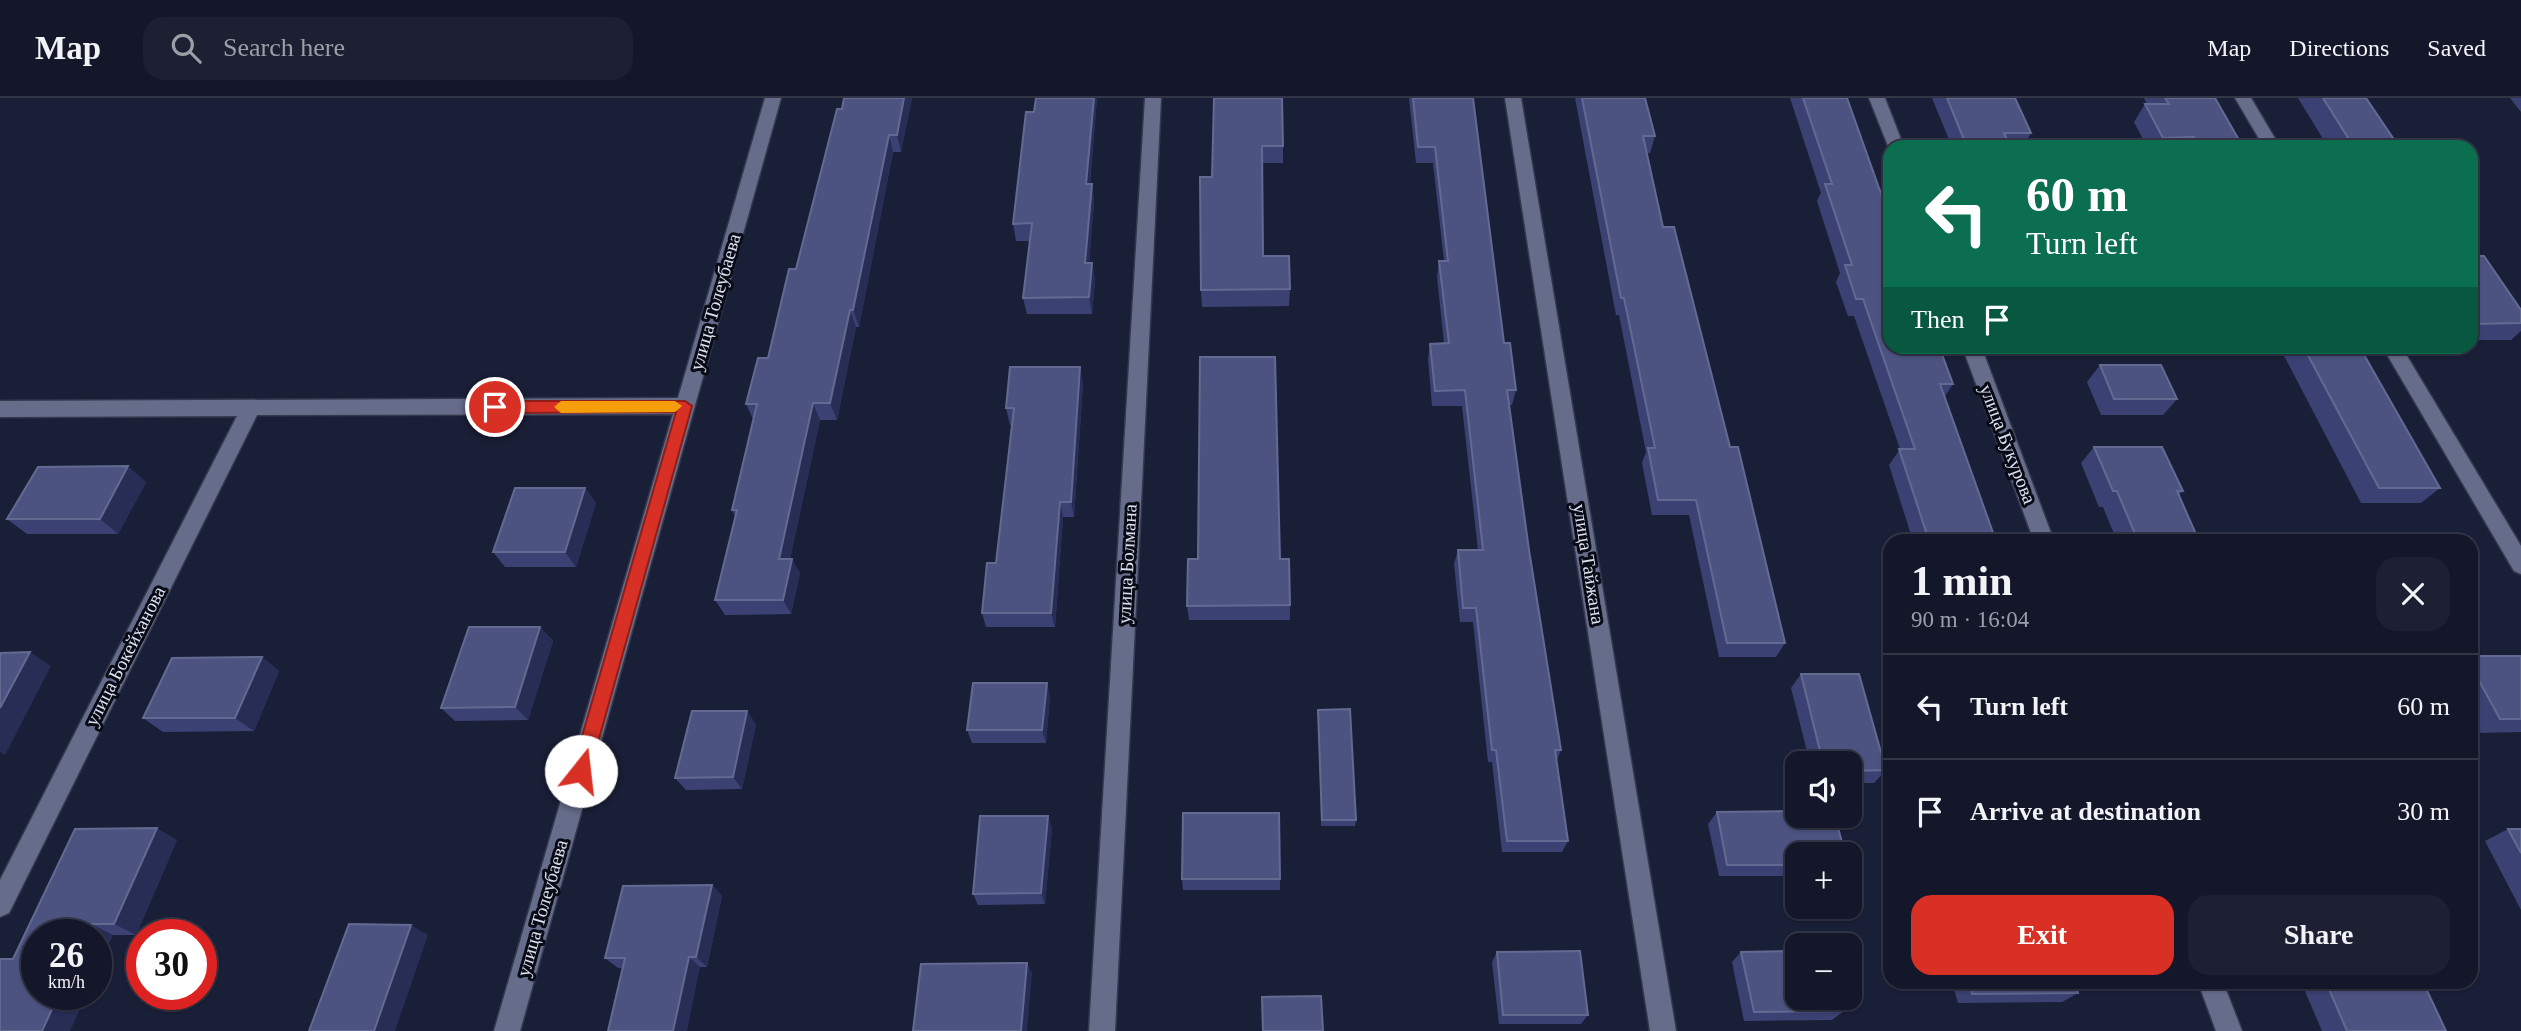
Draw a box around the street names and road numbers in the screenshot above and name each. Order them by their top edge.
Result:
street label: улица Толеубаева [685,231,745,373]
street label: улица Букурова [1976,381,2041,507]
street label: улица Тайжана [1569,502,1609,626]
street label: улица Болмана [1113,503,1141,625]
street label: улица Бокейханова [81,582,170,729]
street label: улица Толеубаева [512,837,572,979]

